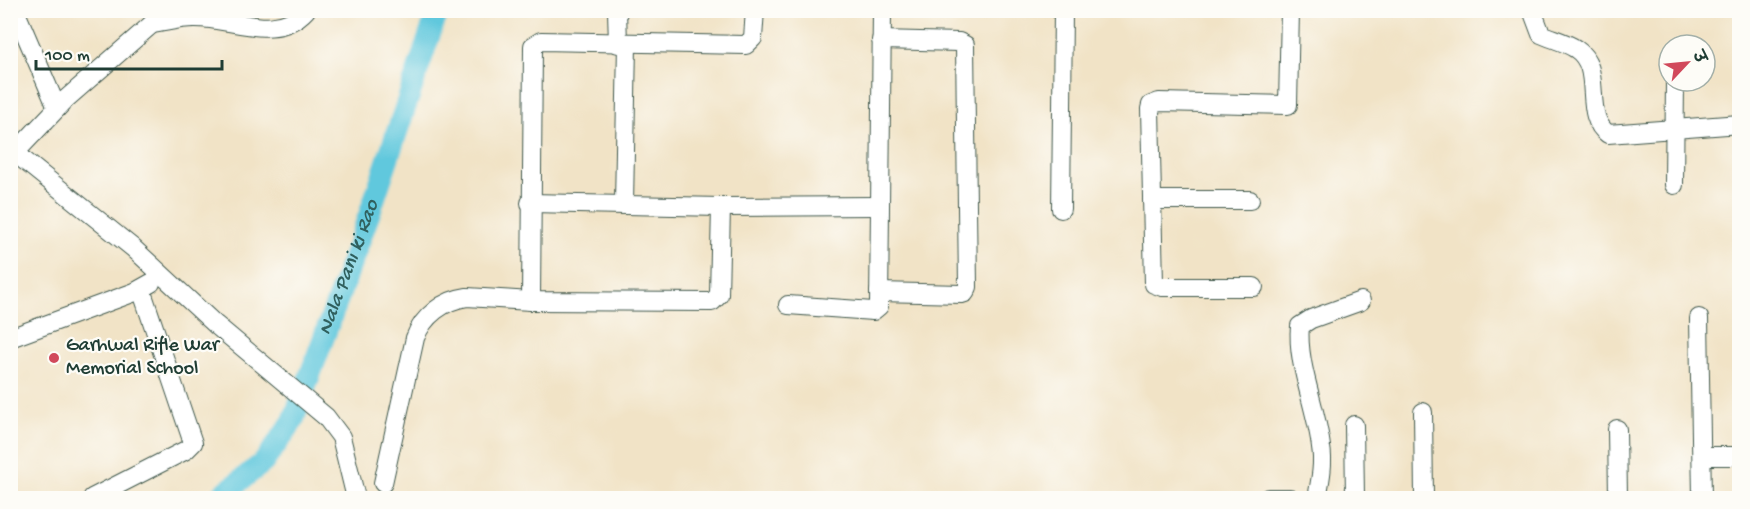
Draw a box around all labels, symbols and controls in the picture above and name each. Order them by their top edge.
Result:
scale bar [36,33,222,71]
north arrow [1657,33,1717,93]
text: 100 m [44,46,90,67]
text: उ [1686,47,1709,68]
water label: Nala Pani ki Rao [313,196,386,339]
place label: Garhwal Rifle War Memorial School [66,335,221,381]
marker: Garhwal Rifle War Memorial School [47,351,61,365]

